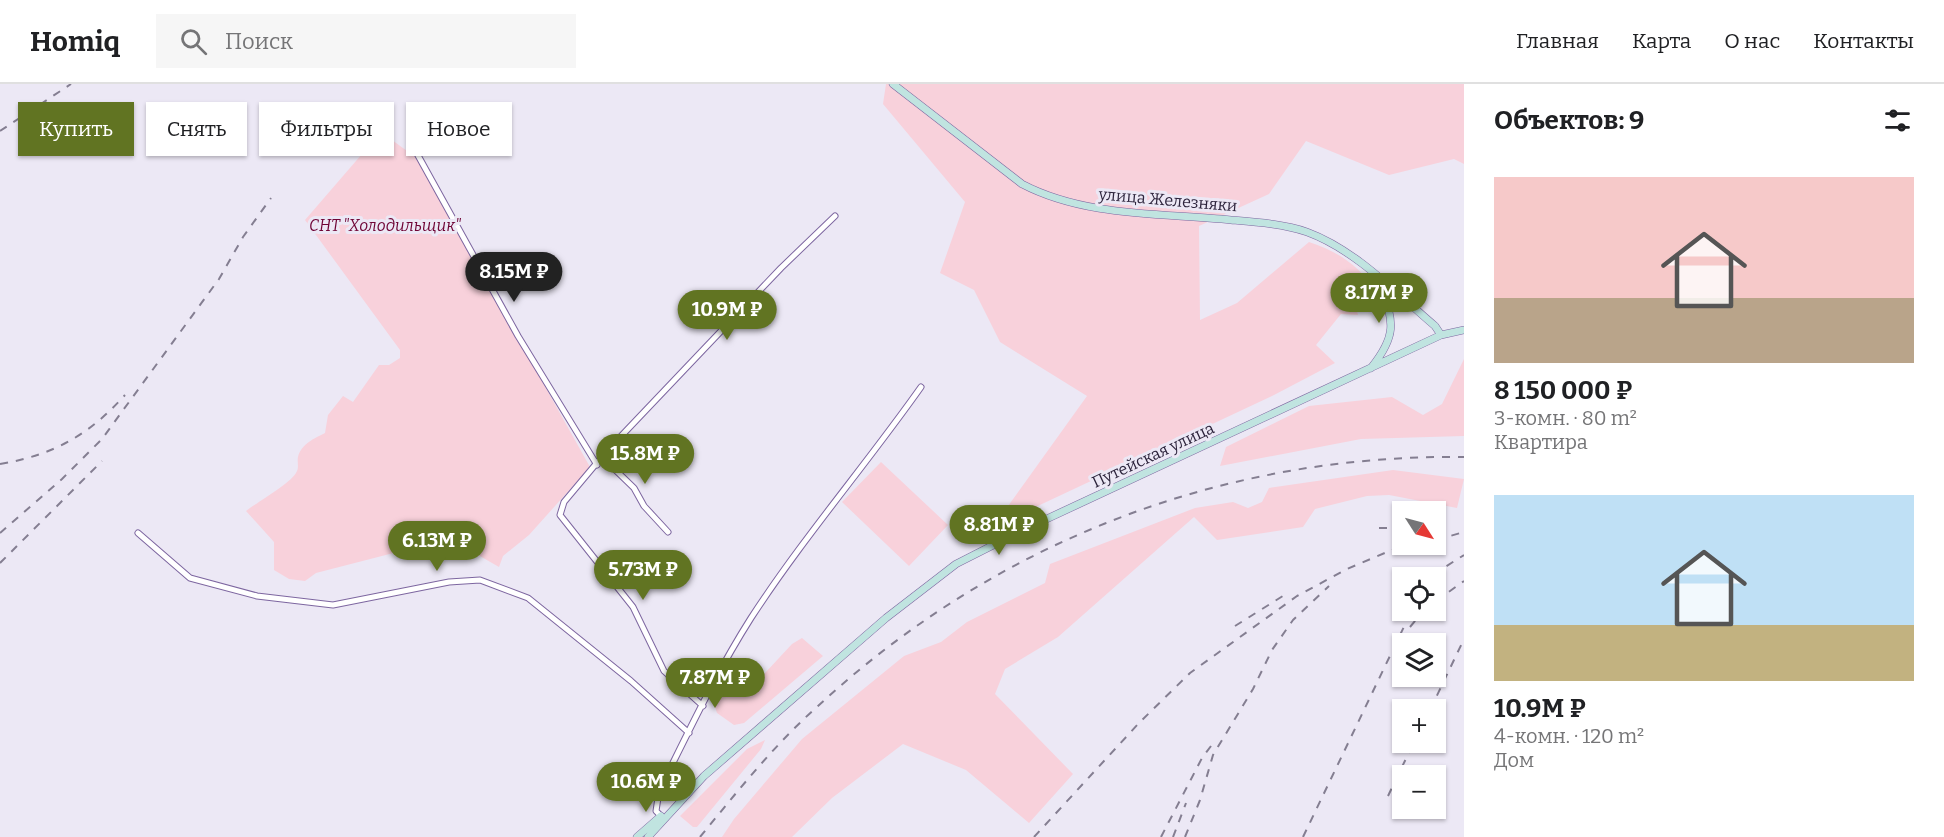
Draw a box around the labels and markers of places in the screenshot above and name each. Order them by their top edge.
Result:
pin: 8.15M ₽ [459,252,569,303]
pin: 8.17M ₽ [1324,273,1434,324]
pin: 10.9M ₽ [672,290,782,341]
pin: 15.8M ₽ [590,434,700,485]
pin: 8.81M ₽ [944,505,1054,556]
pin: 6.13M ₽ [382,521,492,572]
pin: 5.73M ₽ [588,550,698,601]
pin: 7.87M ₽ [660,658,770,709]
pin: 10.6M ₽ [591,762,701,813]

